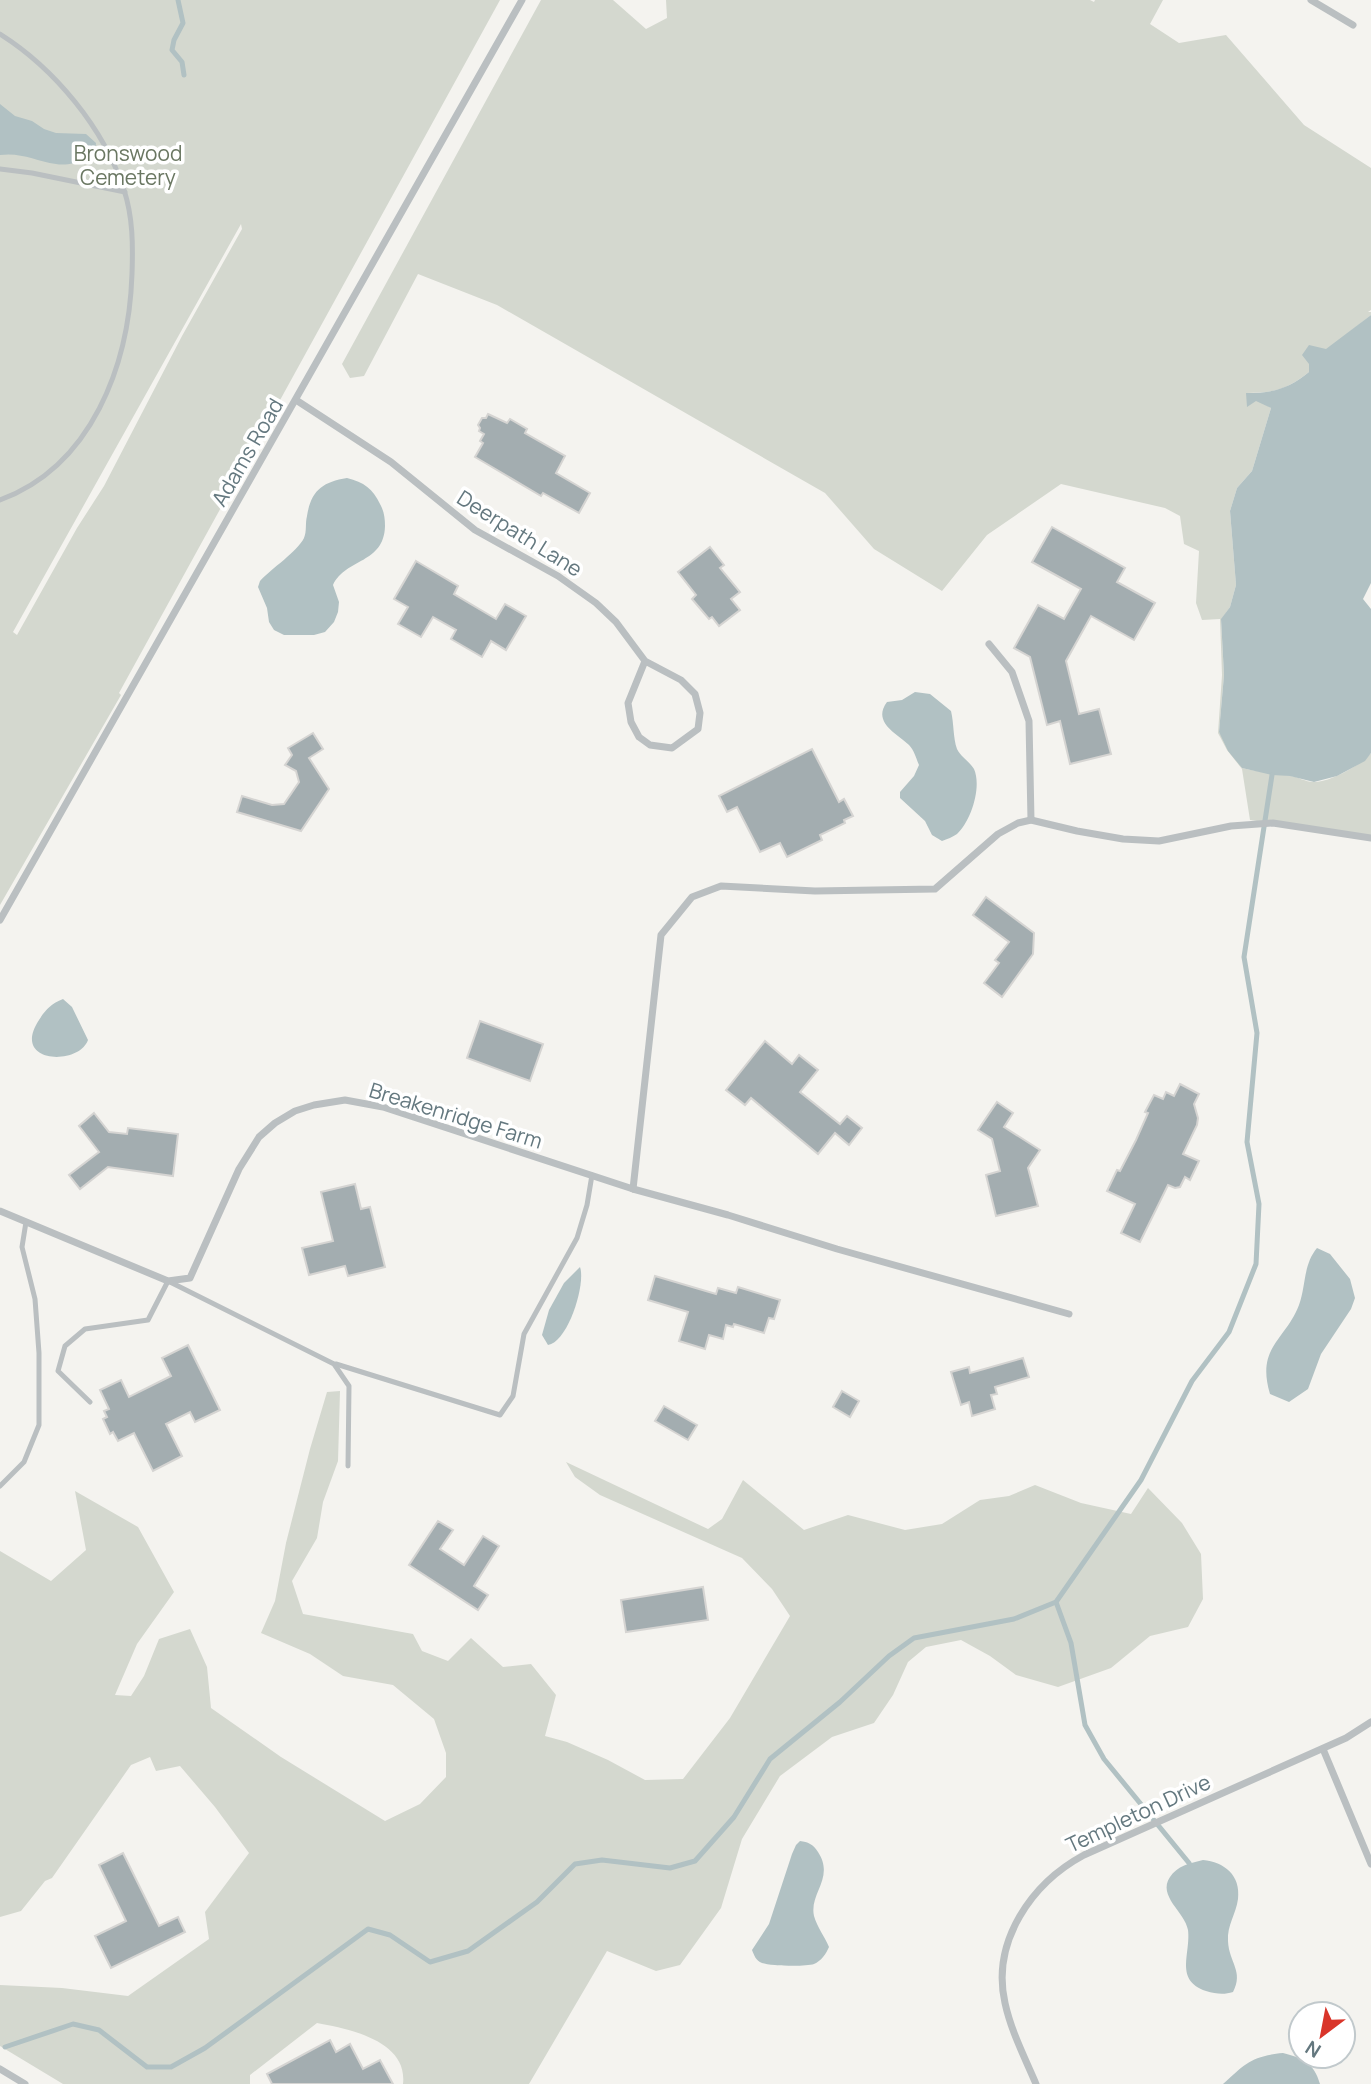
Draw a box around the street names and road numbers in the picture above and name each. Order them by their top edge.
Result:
street label: Adams Road [205,393,289,511]
street label: Deerpath Lane [452,483,588,583]
street label: Breakenridge Farm [366,1075,546,1155]
street label: Templeton Drive [1061,1767,1215,1859]

